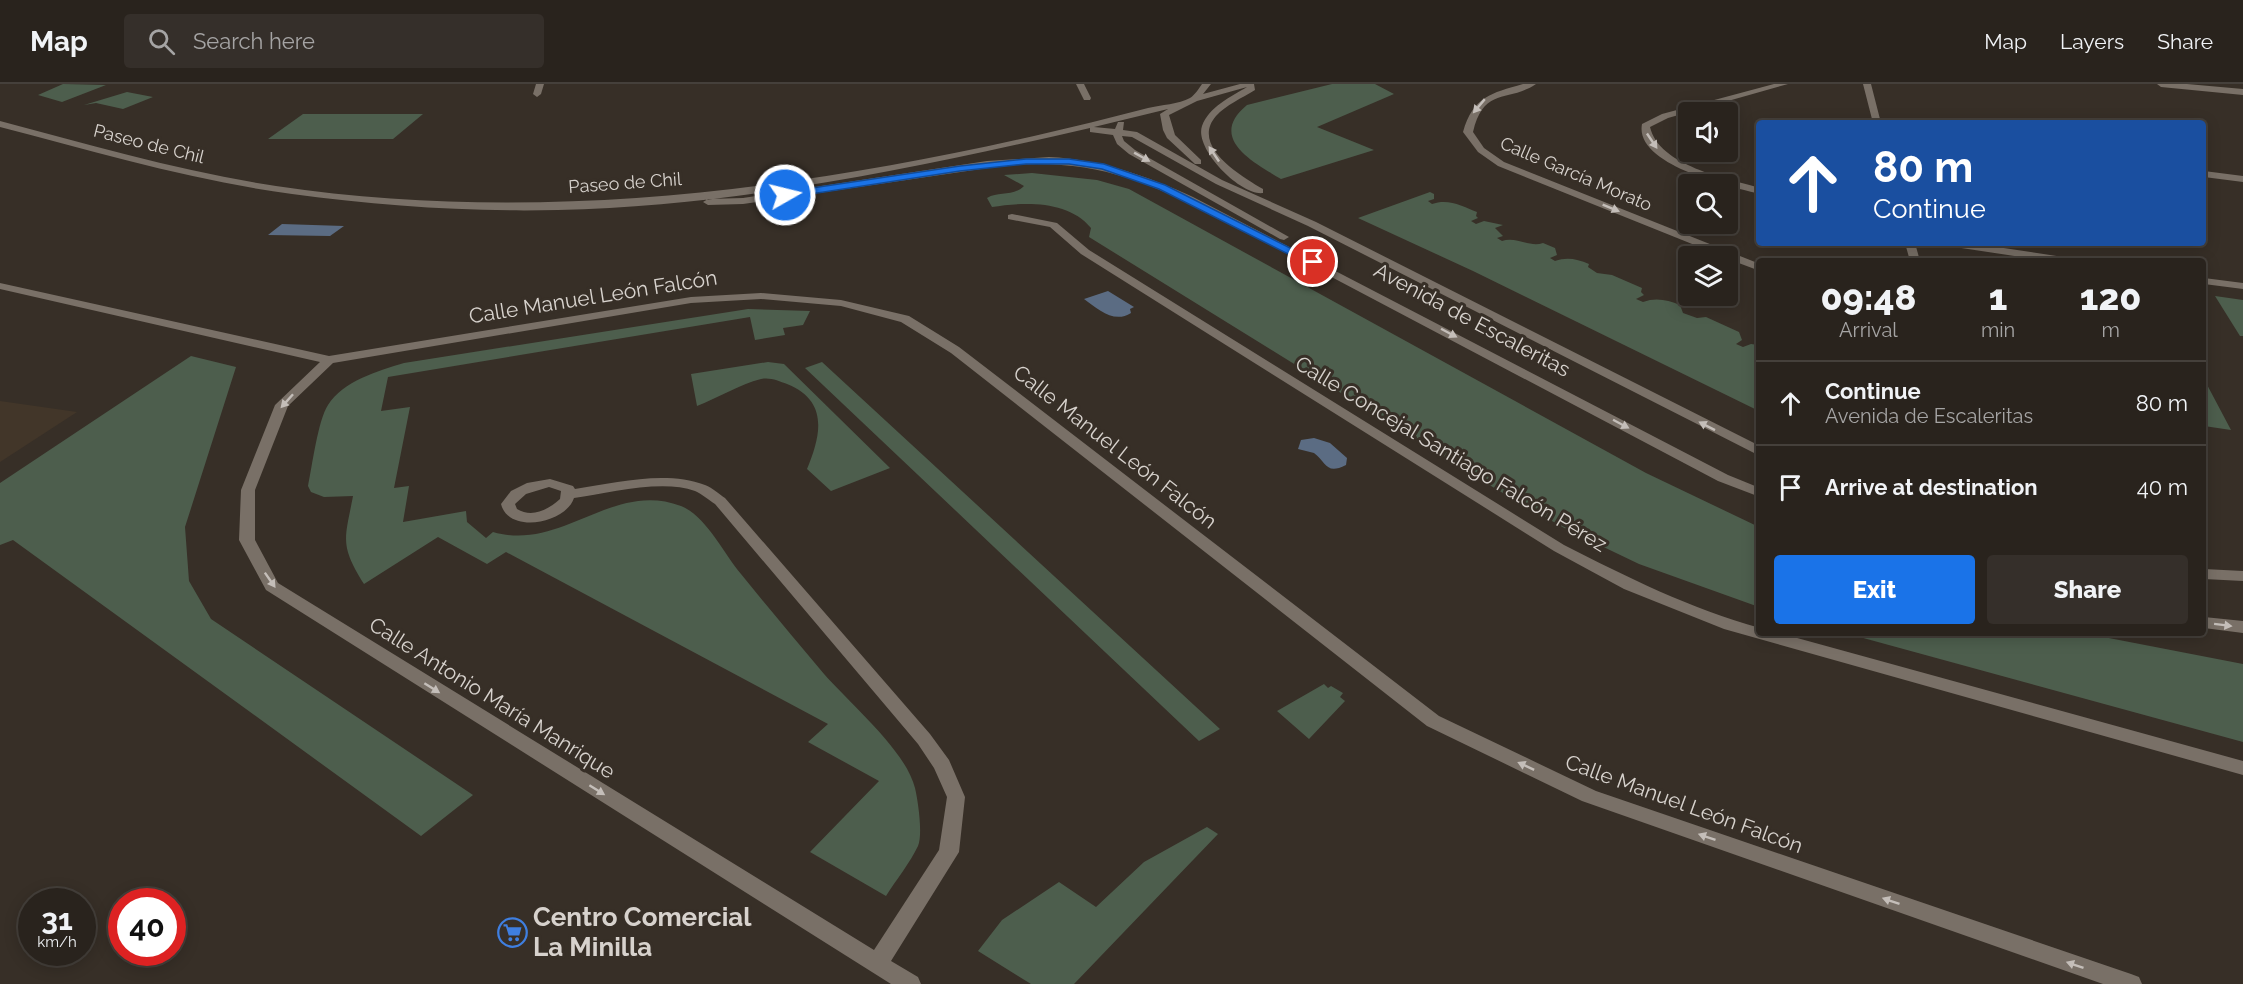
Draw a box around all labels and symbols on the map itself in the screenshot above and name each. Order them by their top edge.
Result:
one-way arrow [1473,98,1486,113]
street label: Paseo de Chil [92,120,207,167]
street label: Calle García Morato [1497,132,1656,215]
one-way arrow [1647,133,1658,150]
one-way arrow [1208,147,1220,163]
one-way arrow [1134,152,1151,162]
position arrow [753,163,817,227]
street label: Paseo de Chil [568,168,682,197]
one-way arrow [1603,204,1621,214]
pin [1287,236,1338,287]
street label: Avenida de Escaleritas [1370,257,1575,382]
street label: Calle Manuel León Falcón [467,265,719,328]
one-way arrow [1441,328,1458,338]
street label: Calle Concejal Santiago Falcón Pérez [1291,350,1612,557]
street label: Calle Manuel León Falcón [1009,360,1222,534]
one-way arrow [280,393,294,408]
one-way arrow [1613,419,1630,429]
one-way arrow [1698,421,1716,431]
one-way arrow [264,571,276,587]
street label: Calle Antonio María Manrique [365,611,620,784]
one-way arrow [2214,620,2233,630]
one-way arrow [424,682,440,693]
street label: Calle Manuel León Falcón [1562,749,1806,858]
one-way arrow [1517,761,1534,770]
one-way arrow [589,785,605,796]
one-way arrow [1698,831,1716,841]
speed limit sign: 40 [108,888,186,966]
one-way arrow [1882,895,1900,905]
place label: Centro Comercial La Minilla [533,902,752,962]
supermarket icon: Centro Comercial La Minilla [496,916,528,948]
one-way arrow [2066,959,2084,969]

